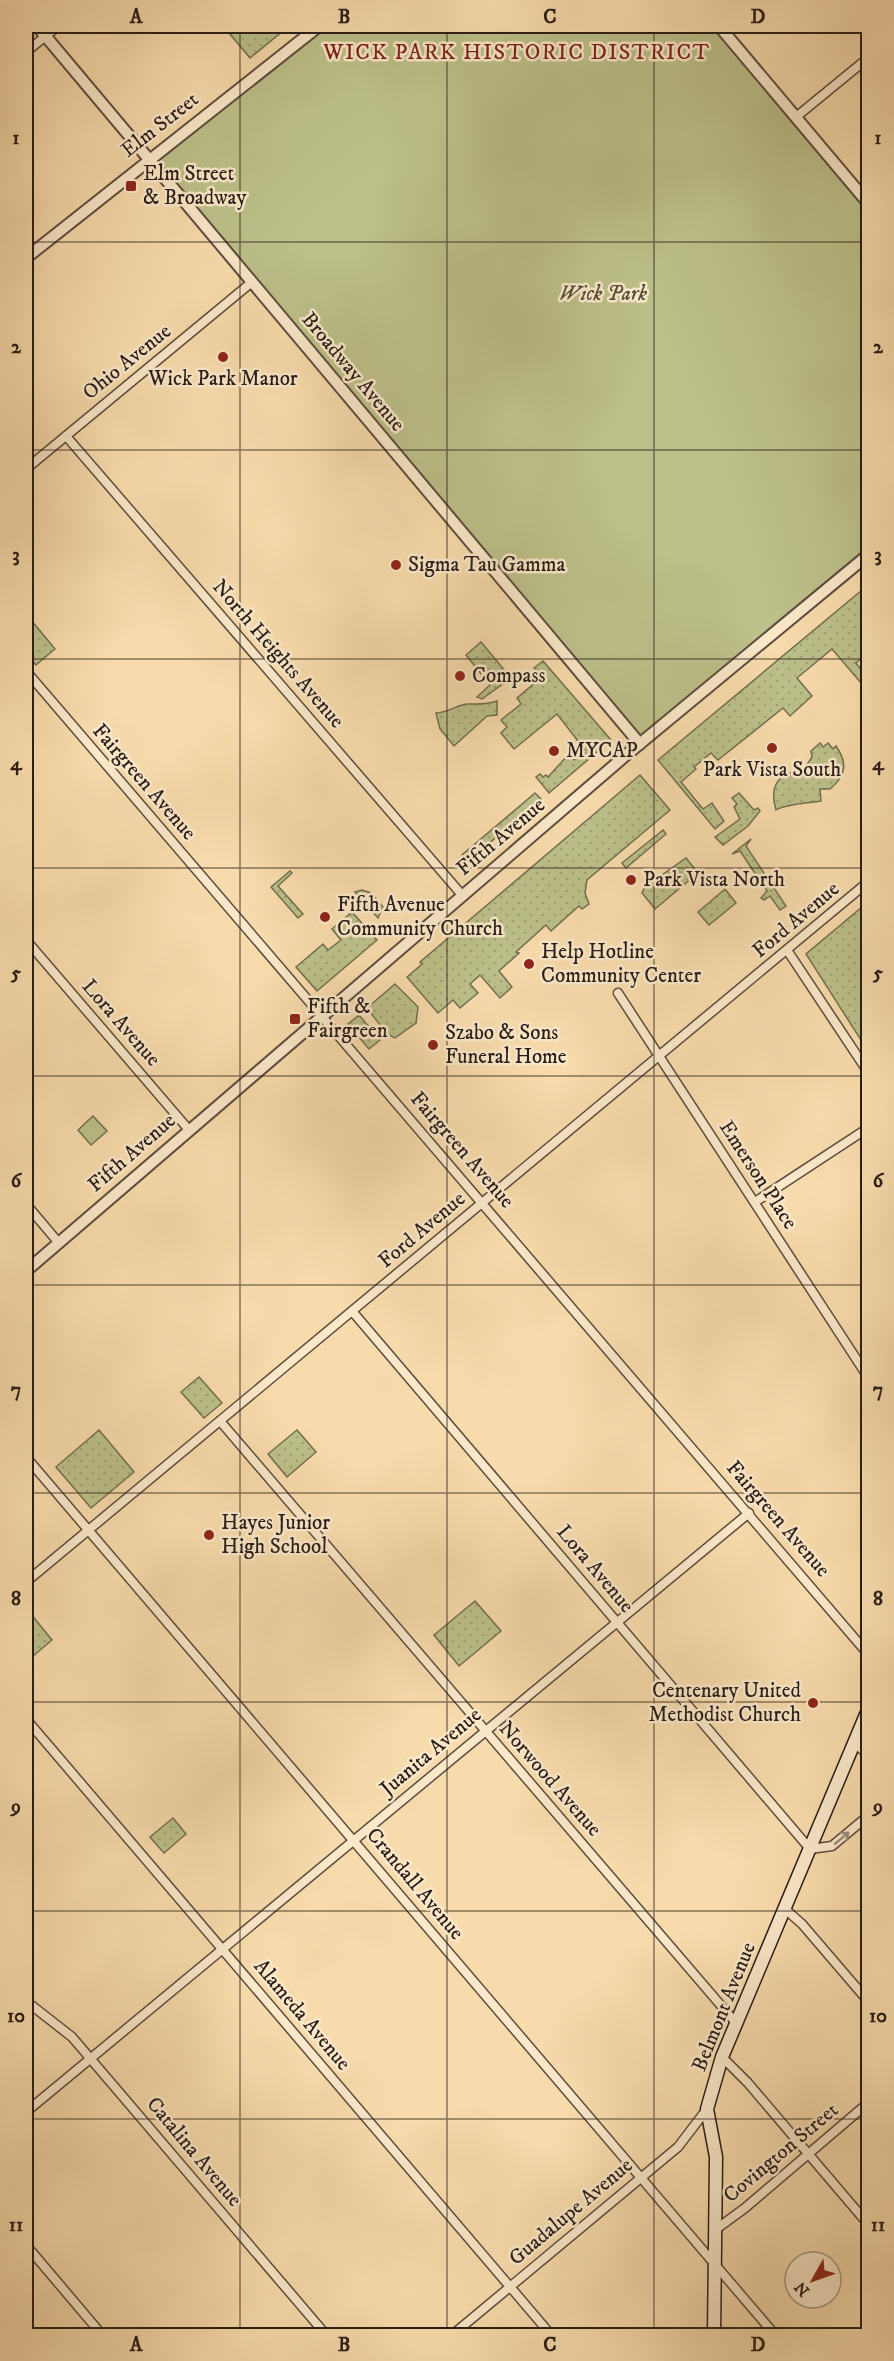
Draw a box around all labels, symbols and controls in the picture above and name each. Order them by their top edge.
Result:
text: A [129,5,144,30]
text: B [338,5,350,30]
text: C [543,5,557,30]
text: D [751,5,766,30]
district label: WICK PARK HISTORIC DISTRICT [322,39,711,66]
street label: Elm Street [116,87,204,163]
text: 1 [12,126,20,151]
text: 1 [874,126,882,151]
place label: Elm Street & Broadway [143,161,247,211]
marker: Elm Street & Broadway [124,179,138,193]
park label: Wick Park [559,281,647,307]
street label: Broadway Avenue [296,307,411,437]
street label: Ohio Avenue [77,318,177,406]
text: 2 [11,335,22,360]
text: 2 [873,335,884,360]
marker: Wick Park Manor [216,350,230,364]
place label: Wick Park Manor [147,366,298,392]
text: 3 [12,543,20,568]
text: 3 [874,543,882,568]
place label: Sigma Tau Gamma [408,552,566,578]
marker: Sigma Tau Gamma [389,558,403,572]
street label: North Heights Avenue [206,574,350,734]
place label: Compass [472,663,545,689]
marker: Compass [453,669,467,683]
street label: Fairgreen Avenue [86,718,202,846]
place label: MYCAP [566,738,638,764]
marker: Park Vista South [765,741,779,755]
marker: MYCAP [547,744,561,758]
text: 4 [10,752,23,777]
text: 4 [872,752,885,777]
place label: Park Vista South [703,757,841,783]
street label: Fifth Avenue [451,792,551,882]
place label: Park Vista North [643,867,785,893]
marker: Park Vista North [624,873,638,887]
street label: Ford Avenue [747,876,845,964]
place label: Fifth Avenue Community Church [337,892,503,942]
marker: Fifth Avenue Community Church [318,910,332,924]
place label: Help Hotline Community Center [541,939,701,989]
marker: Help Hotline Community Center [522,957,536,971]
text: 5 [10,961,21,986]
text: 5 [872,961,883,986]
street label: Lora Avenue [76,974,166,1072]
place label: Fifth & Fairgreen [307,994,388,1044]
marker: Fifth & Fairgreen [288,1012,302,1026]
place label: Szabo & Sons Funeral Home [445,1020,567,1070]
marker: Szabo & Sons Funeral Home [426,1038,440,1052]
street label: Fairgreen Avenue [404,1086,520,1214]
street label: Fifth Avenue [83,1108,181,1198]
street label: Emerson Place [713,1116,803,1235]
text: 6 [11,1169,23,1194]
text: 6 [873,1169,885,1194]
street label: Ford Avenue [373,1186,471,1274]
text: 7 [11,1378,21,1403]
text: 7 [873,1378,883,1403]
street label: Fairgreen Avenue [720,1455,836,1583]
place label: Hayes Junior High School [221,1510,330,1560]
street label: Lora Avenue [551,1520,640,1619]
marker: Hayes Junior High School [202,1528,216,1542]
text: 8 [11,1587,21,1612]
text: 8 [873,1587,883,1612]
place label: Centenary United Methodist Church [649,1678,802,1728]
marker: Centenary United Methodist Church [806,1696,820,1710]
street label: Juanita Avenue [374,1702,487,1803]
street label: Norwood Avenue [493,1716,607,1842]
text: 9 [9,1795,21,1820]
text: 9 [871,1795,883,1820]
street label: Crandall Avenue [361,1823,470,1946]
one-way arrow [834,1831,849,1845]
street label: Belmont Avenue [686,1938,762,2075]
street label: Alameda Avenue [248,1954,356,2076]
text: 10 [7,2004,25,2029]
text: 10 [869,2004,887,2029]
street label: Catalina Avenue [141,2092,248,2212]
street label: Covington Street [718,2097,844,2209]
street label: Guadalupe Avenue [504,2152,639,2271]
text: 11 [9,2213,23,2238]
text: 11 [871,2213,885,2238]
north arrow [783,2250,843,2310]
text: N [790,2278,814,2300]
text: A [129,2333,144,2358]
text: B [338,2333,350,2358]
text: C [543,2333,557,2358]
text: D [751,2333,766,2358]

